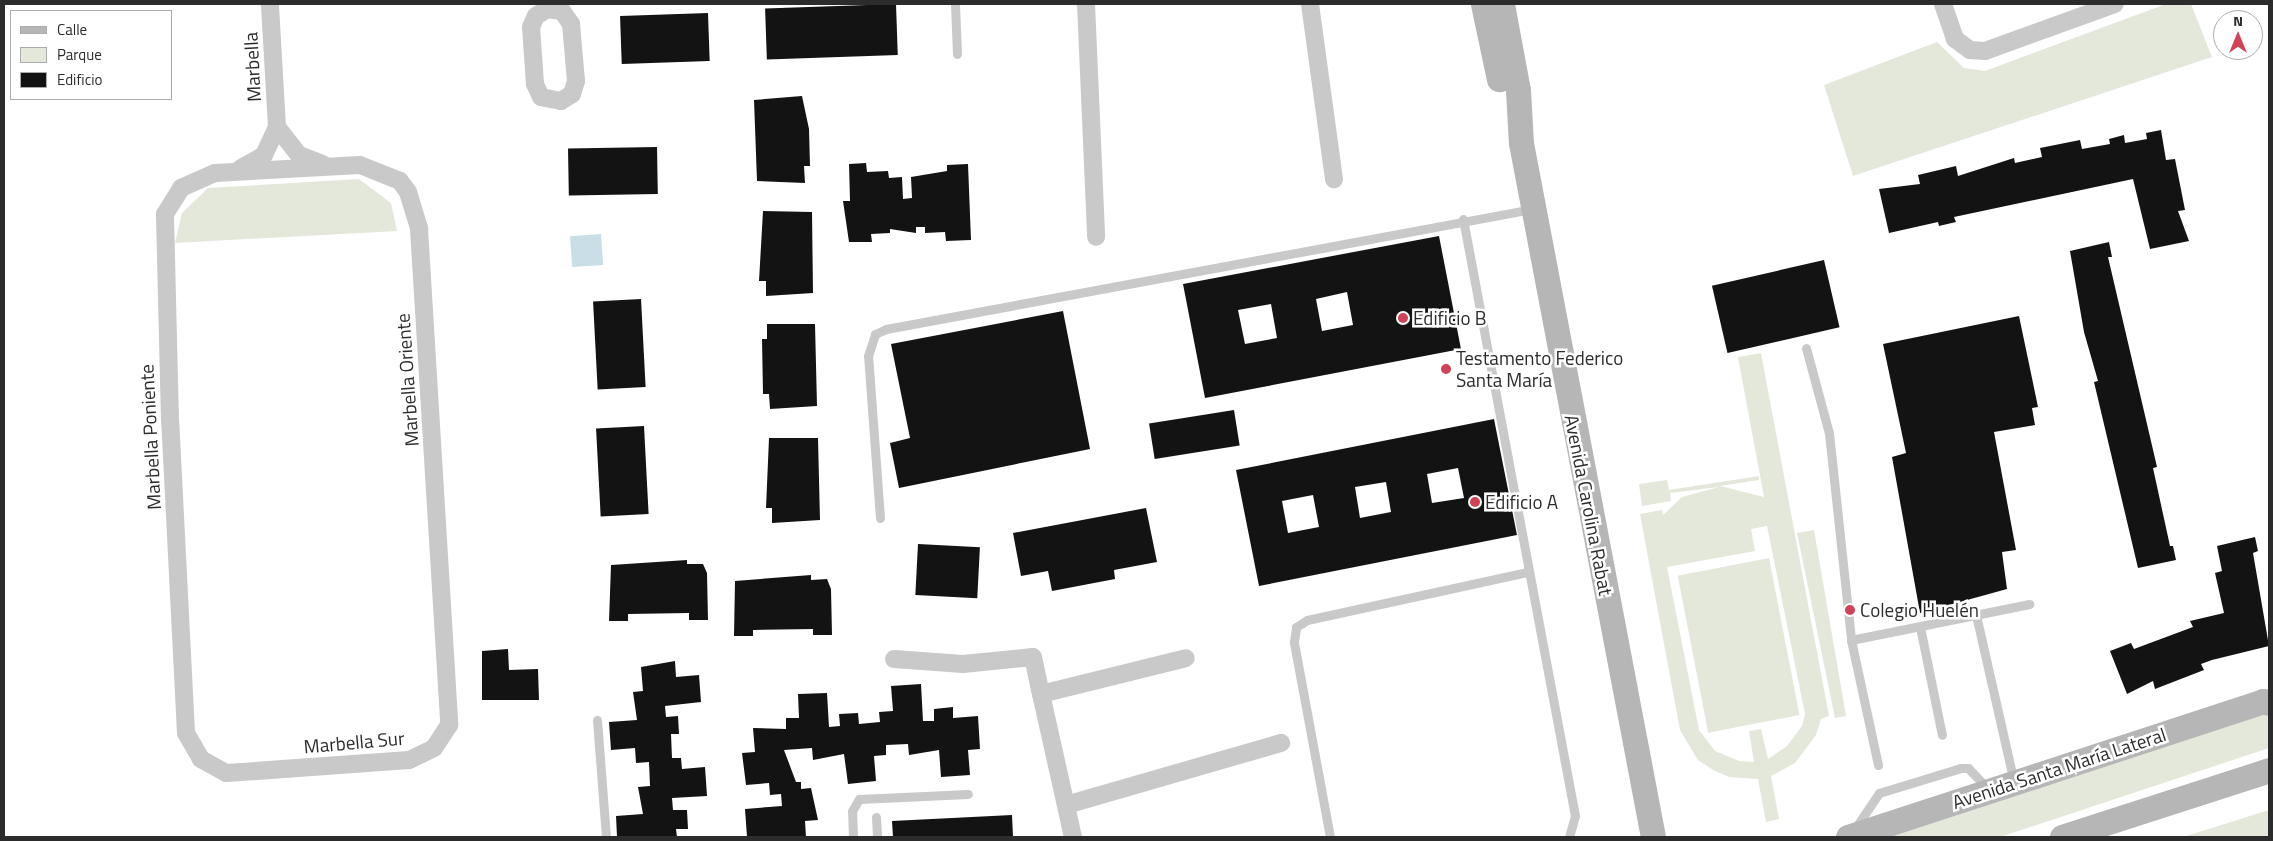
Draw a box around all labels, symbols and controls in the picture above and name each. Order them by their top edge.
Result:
legend [10,10,172,100]
north arrow [2213,10,2263,60]
text: N [2233,10,2243,31]
text: Calle [57,18,87,41]
street label: Marbella [239,31,265,103]
text: Parque [57,43,102,66]
text: Edificio [57,68,102,91]
place label: Edificio B [1413,307,1486,329]
marker: Edificio B [1397,312,1409,324]
street label: Marbella Oriente [391,313,423,447]
place label: Testamento Federico Santa María [1456,347,1623,391]
marker: Testamento Federico Santa María [1440,363,1452,375]
street label: Marbella Poniente [135,364,165,510]
street label: Avenida Carolina Rabat [1560,413,1618,597]
place label: Edificio A [1485,491,1558,513]
marker: Edificio A [1469,496,1481,508]
place label: Colegio Huelén [1860,599,1979,621]
marker: Colegio Huelén [1844,604,1856,616]
street label: Avenida Santa María Lateral [1949,723,2169,813]
street label: Marbella Sur [303,726,405,758]

